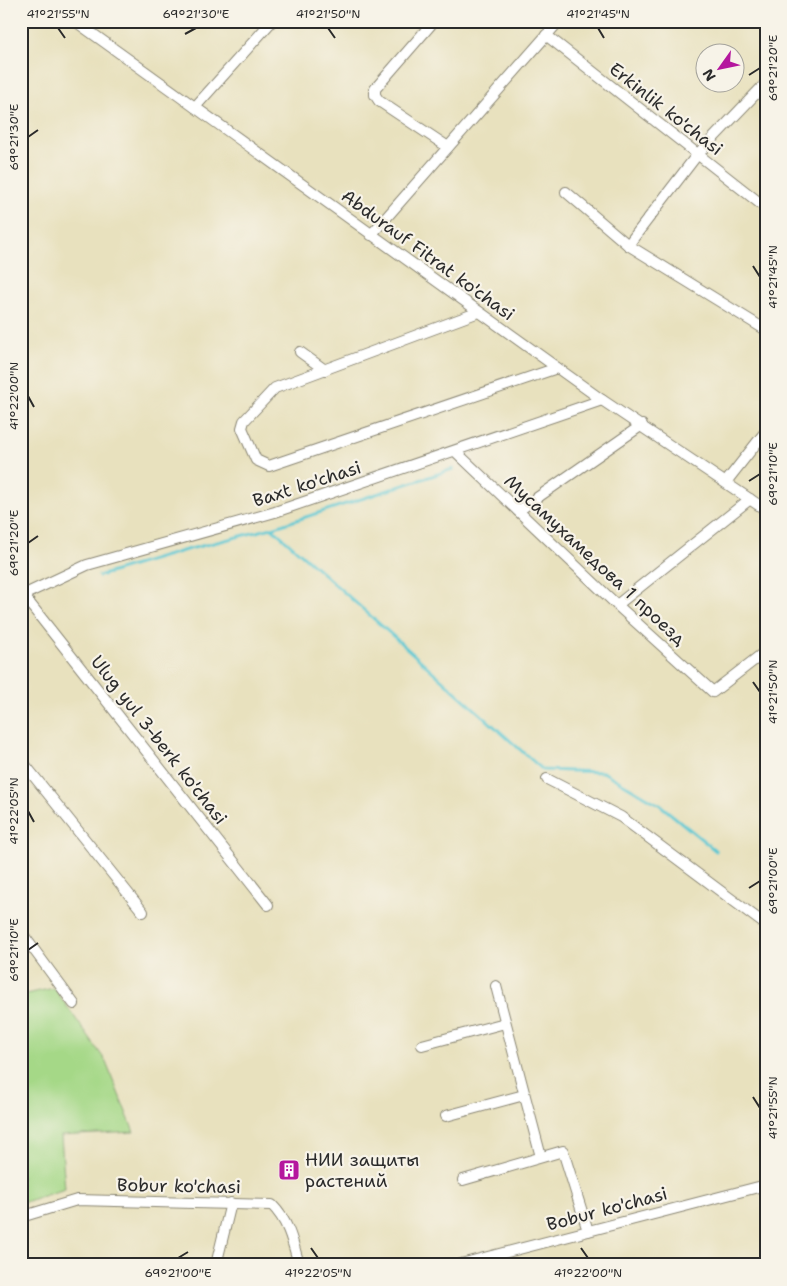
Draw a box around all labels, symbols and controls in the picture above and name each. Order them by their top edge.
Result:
text: 41°21'55"N [26,6,90,22]
text: 69°21'30"E [163,6,229,22]
text: 41°21'50"N [296,6,360,22]
text: 41°21'45"N [566,6,630,22]
text: 69°21'20"E [765,35,781,101]
north arrow [694,42,744,92]
street label: Erkinlik ko'chasi [604,57,728,161]
text: N [699,66,720,85]
text: 69°21'30"E [6,104,22,170]
street label: Abdurauf Fitrat ko'chasi [337,184,519,326]
text: 41°21'45"N [765,245,781,309]
text: 41°22'00"N [6,362,22,430]
text: 69°21'10"E [765,442,781,506]
street label: Baxt ko'chasi [250,455,364,513]
street label: Мусамухамедова 1 проезд [499,469,691,651]
text: 69°21'20"E [6,510,22,576]
street label: Ulug yul 3-berk ko'chasi [85,650,233,830]
text: 41°21'50"N [765,660,781,724]
text: 41°22'05"N [6,777,22,845]
text: 69°21'00"E [765,848,781,914]
text: 69°21'10"E [6,918,22,982]
text: 41°21'55"N [765,1076,781,1140]
place label: НИИ защиты растений [305,1148,419,1193]
building icon: НИИ защиты растений [277,1158,301,1182]
street label: Bobur ko'chasi [117,1173,241,1199]
street label: Bobur ko'chasi [544,1181,670,1237]
text: 69°21'00"E [145,1265,211,1281]
text: 41°22'05"N [284,1265,352,1281]
text: 41°22'00"N [554,1265,622,1281]

